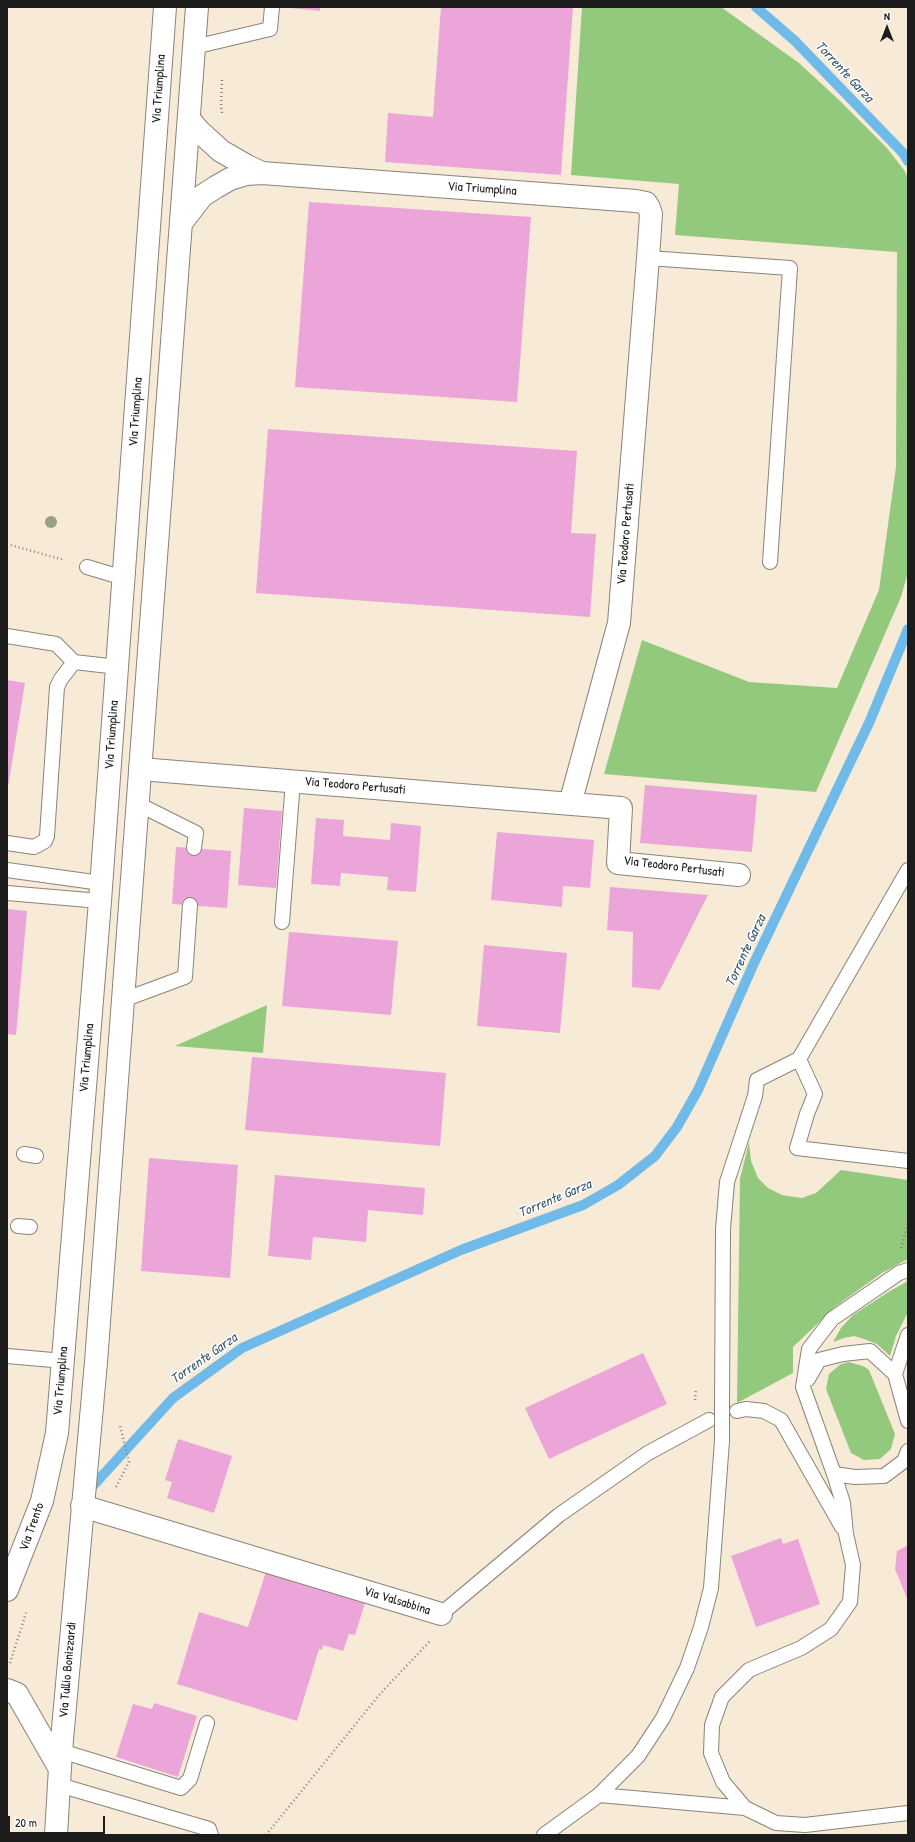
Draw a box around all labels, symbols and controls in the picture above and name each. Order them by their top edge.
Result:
north arrow [867,8,907,48]
text: N [884,9,890,23]
water label: Torrente Garza [811,38,877,106]
street label: Via Triumplina [149,54,169,124]
street label: Via Triumplina [447,179,517,199]
street label: Via Triumplina [126,377,146,447]
street label: Via Teodoro Pertusati [614,483,638,585]
street label: Via Triumplina [102,700,122,770]
street label: Via Teodoro Pertusati [304,774,406,798]
street label: Via Teodoro Pertusati [622,853,726,881]
water label: Torrente Garza [722,912,770,990]
street label: Via Triumplina [76,1023,98,1093]
water label: Torrente Garza [516,1176,594,1222]
water label: Torrente Garza [167,1330,241,1388]
street label: Via Triumplina [50,1346,72,1416]
street label: Via Trento [16,1501,48,1553]
street label: Via Valsabbina [362,1583,432,1619]
street label: Via Tullio Bonizzardi [56,1621,80,1719]
scale bar [10,1808,107,1834]
text: 20 m [15,1814,37,1831]

